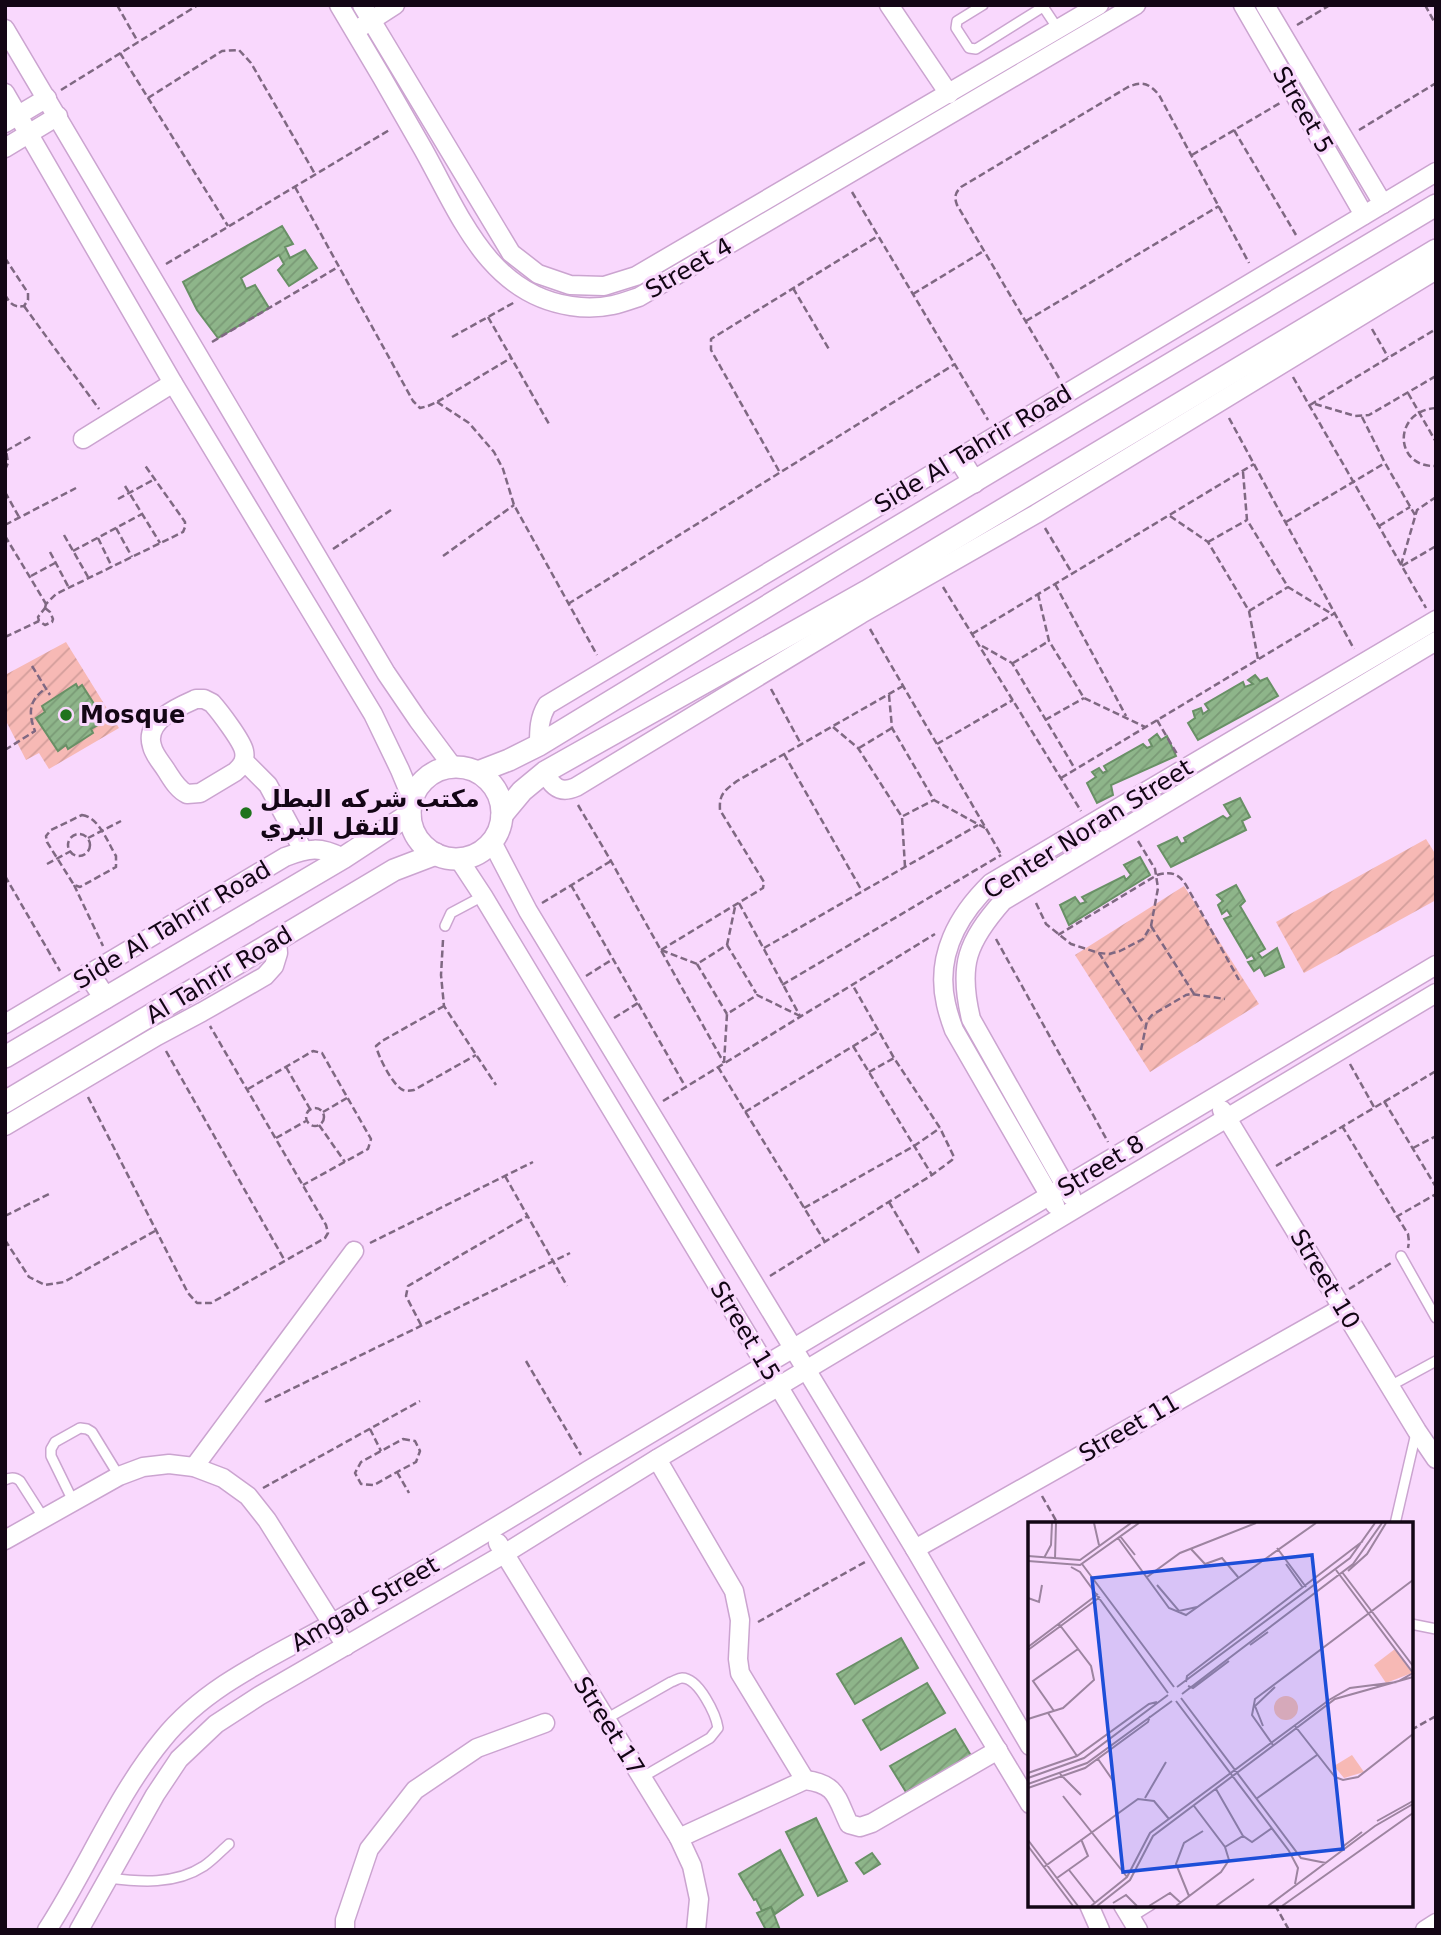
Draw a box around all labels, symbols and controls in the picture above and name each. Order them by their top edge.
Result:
street label: Street 5 [1267,62,1339,158]
street label: Street 4 [641,232,737,304]
street label: Side Al Tahrir Road [869,379,1077,519]
place label: Mosque [80,701,185,729]
marker: Mosque [58,707,74,723]
street label: Center Noran Street [978,753,1198,905]
place label: مكتب شركه البطل للنقل البري [260,785,480,841]
marker: مكتب شركه البطل للنقل البري [238,805,254,821]
street label: Side Al Tahrir Road [68,855,276,995]
street label: Al Tahrir Road [141,920,297,1030]
street label: Street 8 [1053,1129,1149,1203]
street label: Street 10 [1284,1224,1366,1334]
street label: Street 15 [704,1276,786,1386]
street label: Street 11 [1074,1388,1184,1468]
inset map [1028,1522,1413,1907]
street label: Amgad Street [286,1550,444,1658]
street label: Street 17 [568,1671,650,1781]

